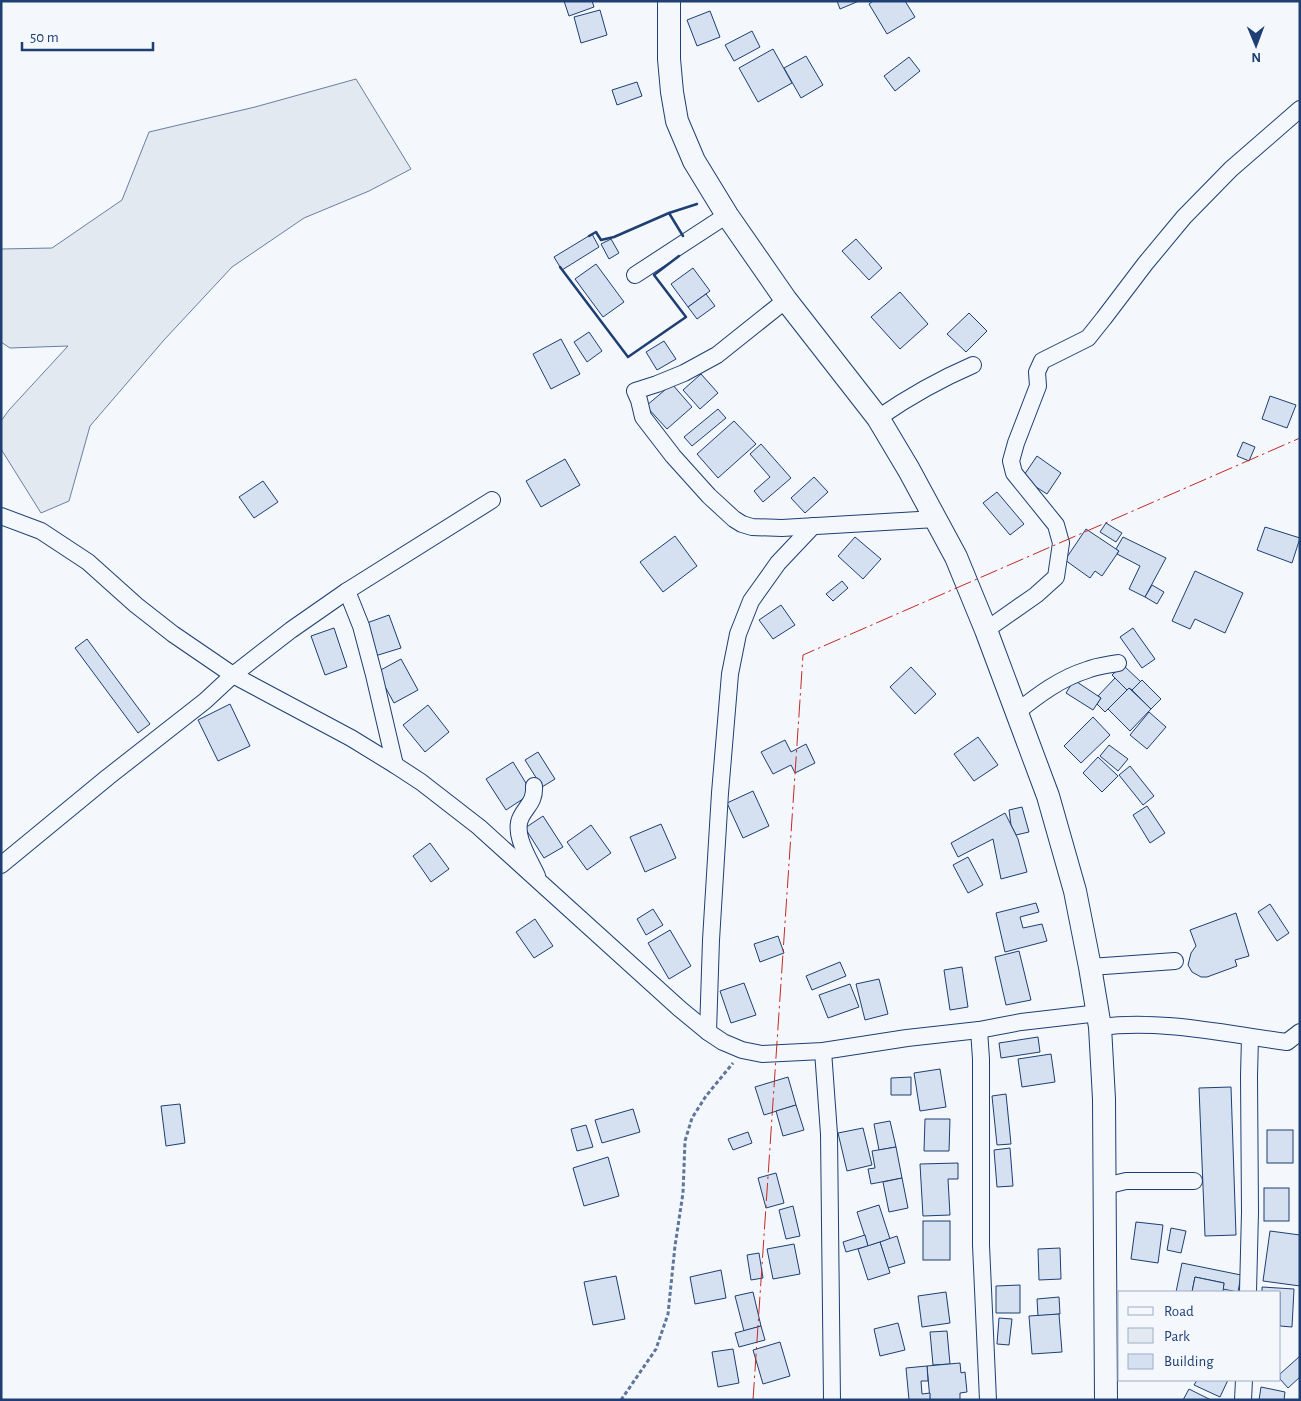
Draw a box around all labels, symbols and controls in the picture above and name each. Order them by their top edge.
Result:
scale bar [22,20,154,52]
north arrow [1231,20,1281,70]
text: 50 m [30,30,59,45]
text: N [1251,50,1261,64]
legend [1118,1291,1281,1381]
text: Road [1164,1304,1194,1319]
text: Park [1164,1329,1190,1344]
text: Building [1164,1354,1214,1369]

